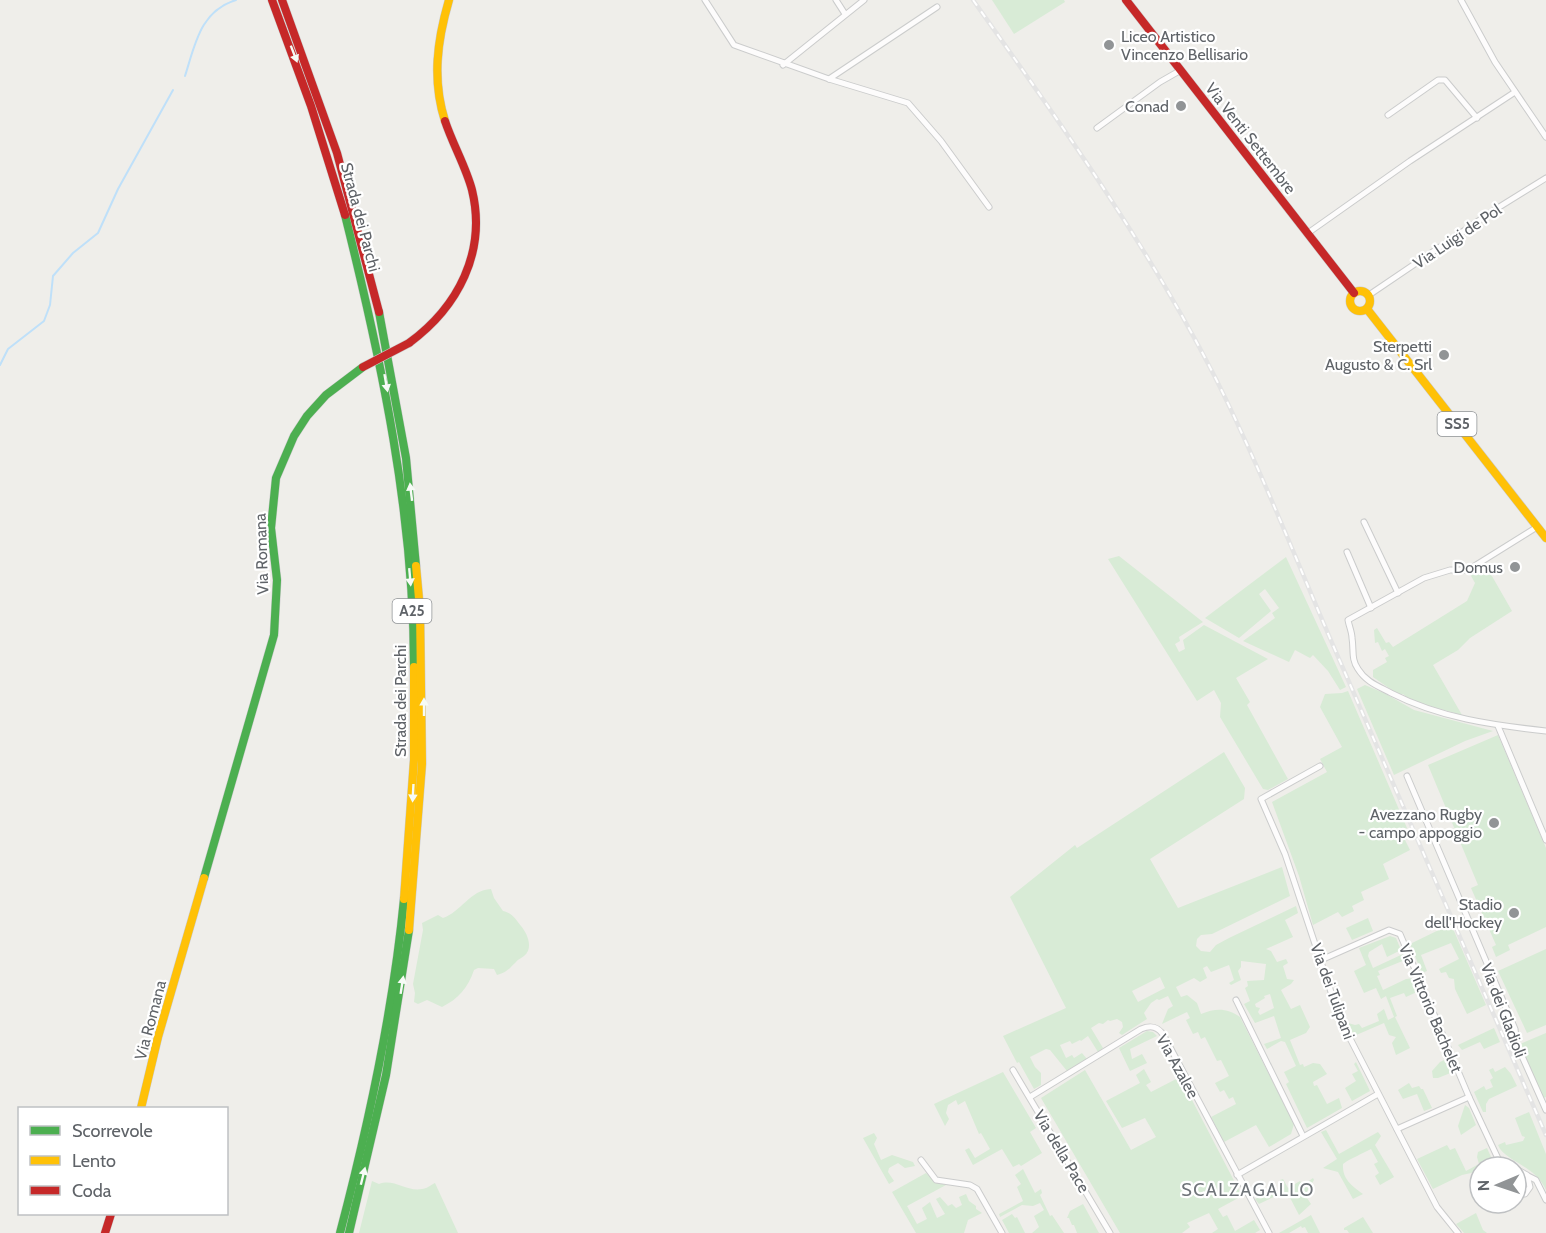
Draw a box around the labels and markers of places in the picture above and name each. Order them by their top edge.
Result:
place label: Liceo Artistico Vincenzo Bellisario [1121,27,1248,64]
marker: Liceo Artistico Vincenzo Bellisario [1102,38,1116,52]
place label: Conad [1125,97,1169,116]
marker: Conad [1174,99,1188,113]
place label: Sterpetti Augusto & C. Srl [1325,337,1432,374]
marker: Sterpetti Augusto & C. Srl [1437,348,1451,362]
place label: Domus [1454,558,1503,577]
marker: Domus [1508,560,1522,574]
place label: Avezzano Rugby - campo appoggio [1359,805,1482,842]
marker: Avezzano Rugby - campo appoggio [1487,816,1501,830]
place label: Stadio dell'Hockey [1425,895,1502,932]
marker: Stadio dell'Hockey [1507,906,1521,920]

